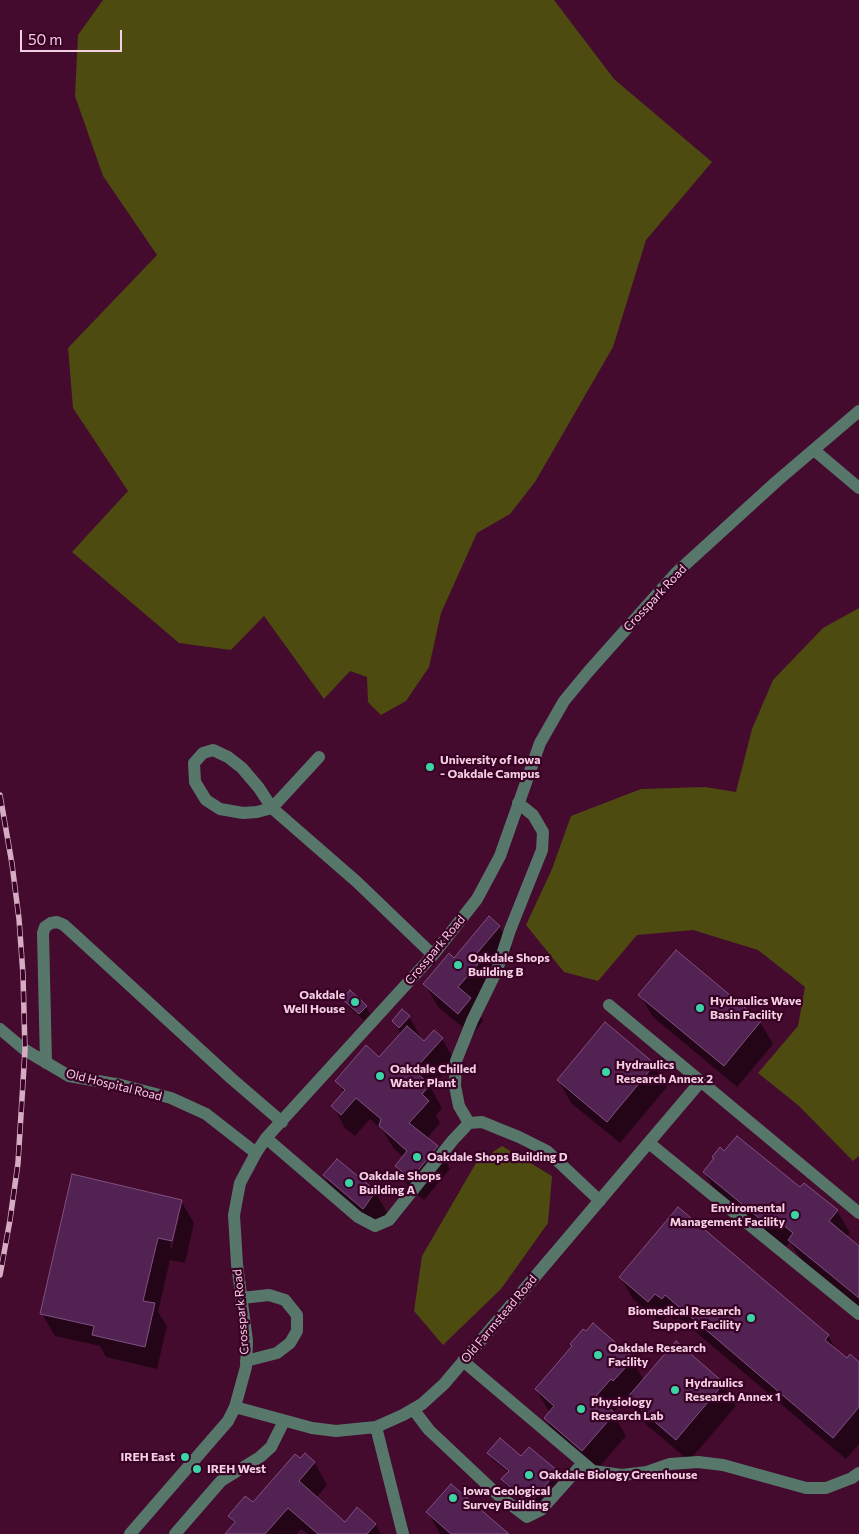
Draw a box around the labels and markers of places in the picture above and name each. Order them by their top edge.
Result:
place label: University of Iowa - Oakdale Campus [440,753,540,781]
marker: University of Iowa - Oakdale Campus [424,761,436,773]
place label: Oakdale Shops Building B [468,951,550,979]
marker: Oakdale Shops Building B [452,959,464,971]
place label: Oakdale Well House [283,988,345,1016]
place label: Hydraulics Wave Basin Facility [710,994,801,1022]
marker: Oakdale Well House [349,996,361,1008]
marker: Hydraulics Wave Basin Facility [694,1002,706,1014]
place label: Hydraulics Research Annex 2 [616,1058,713,1086]
place label: Oakdale Chilled Water Plant [390,1062,476,1090]
marker: Hydraulics Research Annex 2 [600,1066,612,1078]
marker: Oakdale Chilled Water Plant [374,1070,386,1082]
place label: Oakdale Shops Building D [427,1150,568,1164]
marker: Oakdale Shops Building D [411,1151,423,1163]
place label: Oakdale Shops Building A [359,1169,441,1197]
marker: Oakdale Shops Building A [343,1177,355,1189]
place label: Enviromental Management Facility [670,1201,785,1229]
marker: Enviromental Management Facility [789,1209,801,1221]
place label: Biomedical Research Support Facility [628,1304,741,1332]
marker: Biomedical Research Support Facility [745,1312,757,1324]
place label: Oakdale Research Facility [608,1341,706,1369]
marker: Oakdale Research Facility [592,1349,604,1361]
place label: Hydraulics Research Annex 1 [685,1376,781,1404]
marker: Hydraulics Research Annex 1 [669,1384,681,1396]
place label: Physiology Research Lab [591,1395,664,1423]
marker: Physiology Research Lab [575,1403,587,1415]
place label: IREH East [120,1450,175,1464]
marker: IREH East [179,1451,191,1463]
place label: IREH West [207,1462,266,1476]
marker: IREH West [191,1463,203,1475]
place label: Oakdale Biology Greenhouse [539,1468,697,1482]
marker: Oakdale Biology Greenhouse [523,1469,535,1481]
place label: Iowa Geological Survey Building [463,1484,550,1512]
marker: Iowa Geological Survey Building [447,1492,459,1504]

